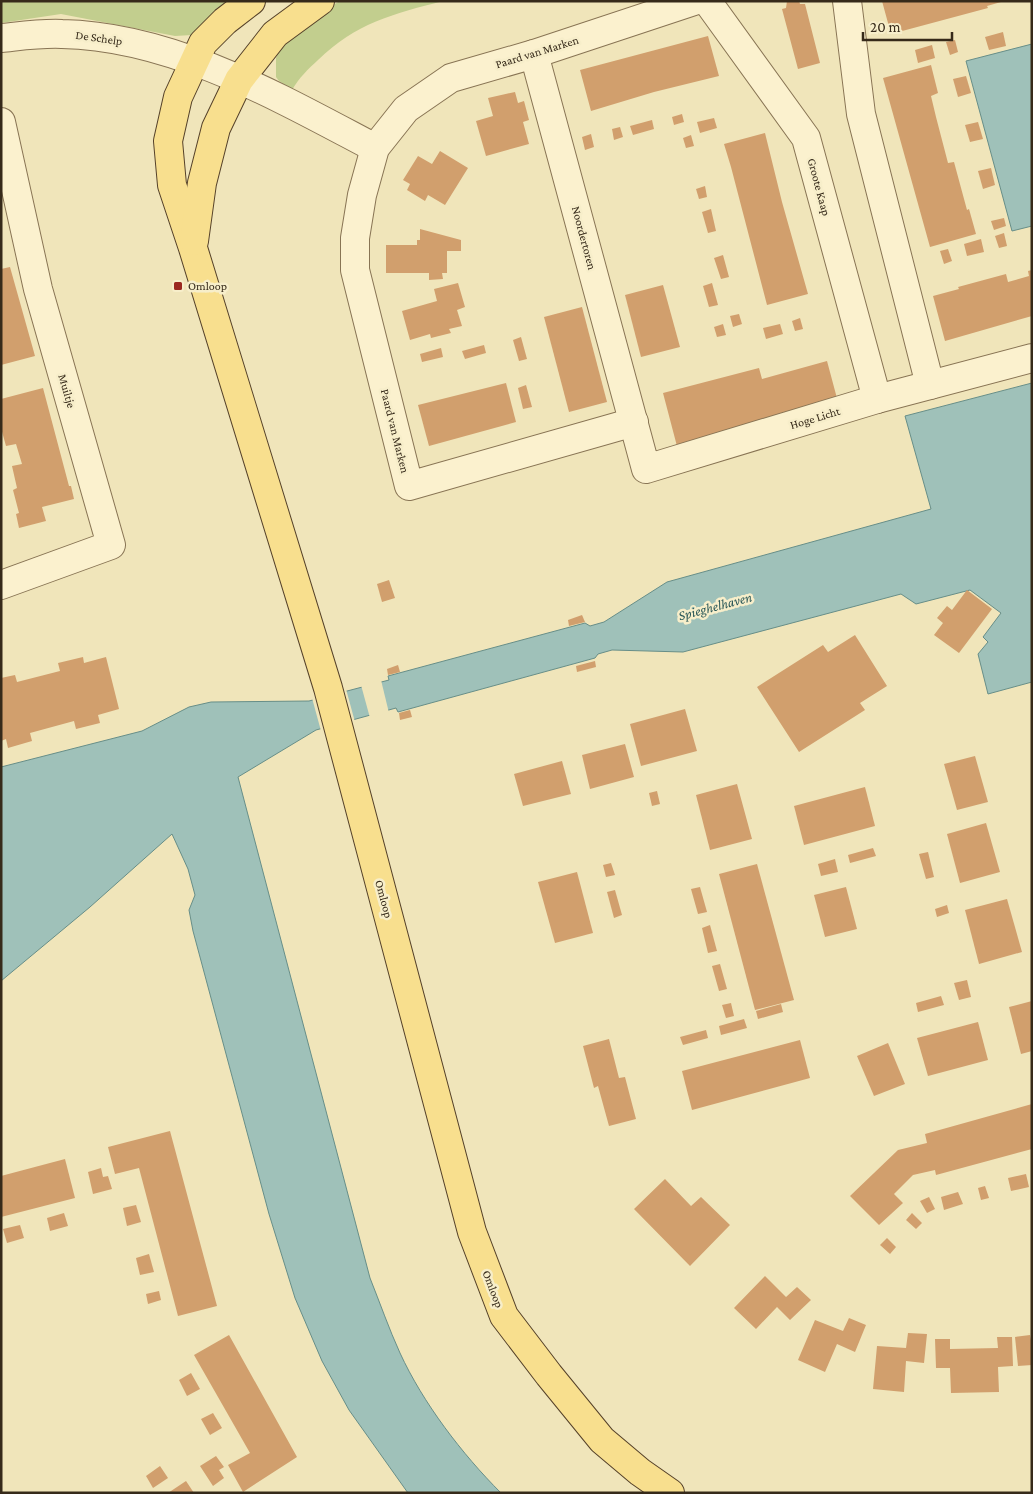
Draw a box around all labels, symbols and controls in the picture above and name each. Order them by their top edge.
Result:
scale bar [863,10,952,42]
text: 20 m [870,19,901,35]
street label: De Schelp [75,28,123,48]
street label: Paard van Marken [494,33,581,71]
street label: Groote Kaap [805,157,833,217]
street label: Noordertoren [569,205,599,272]
place label: Omloop [188,279,227,293]
marker: Omloop [172,280,184,292]
street label: Muiltje [55,372,79,410]
street label: Paard van Marken [378,387,412,475]
street label: Hoge Licht [788,403,843,432]
water label: Spieghelhaven [676,588,754,624]
street label: Omloop [372,878,396,920]
street label: Omloop [479,1268,507,1310]

